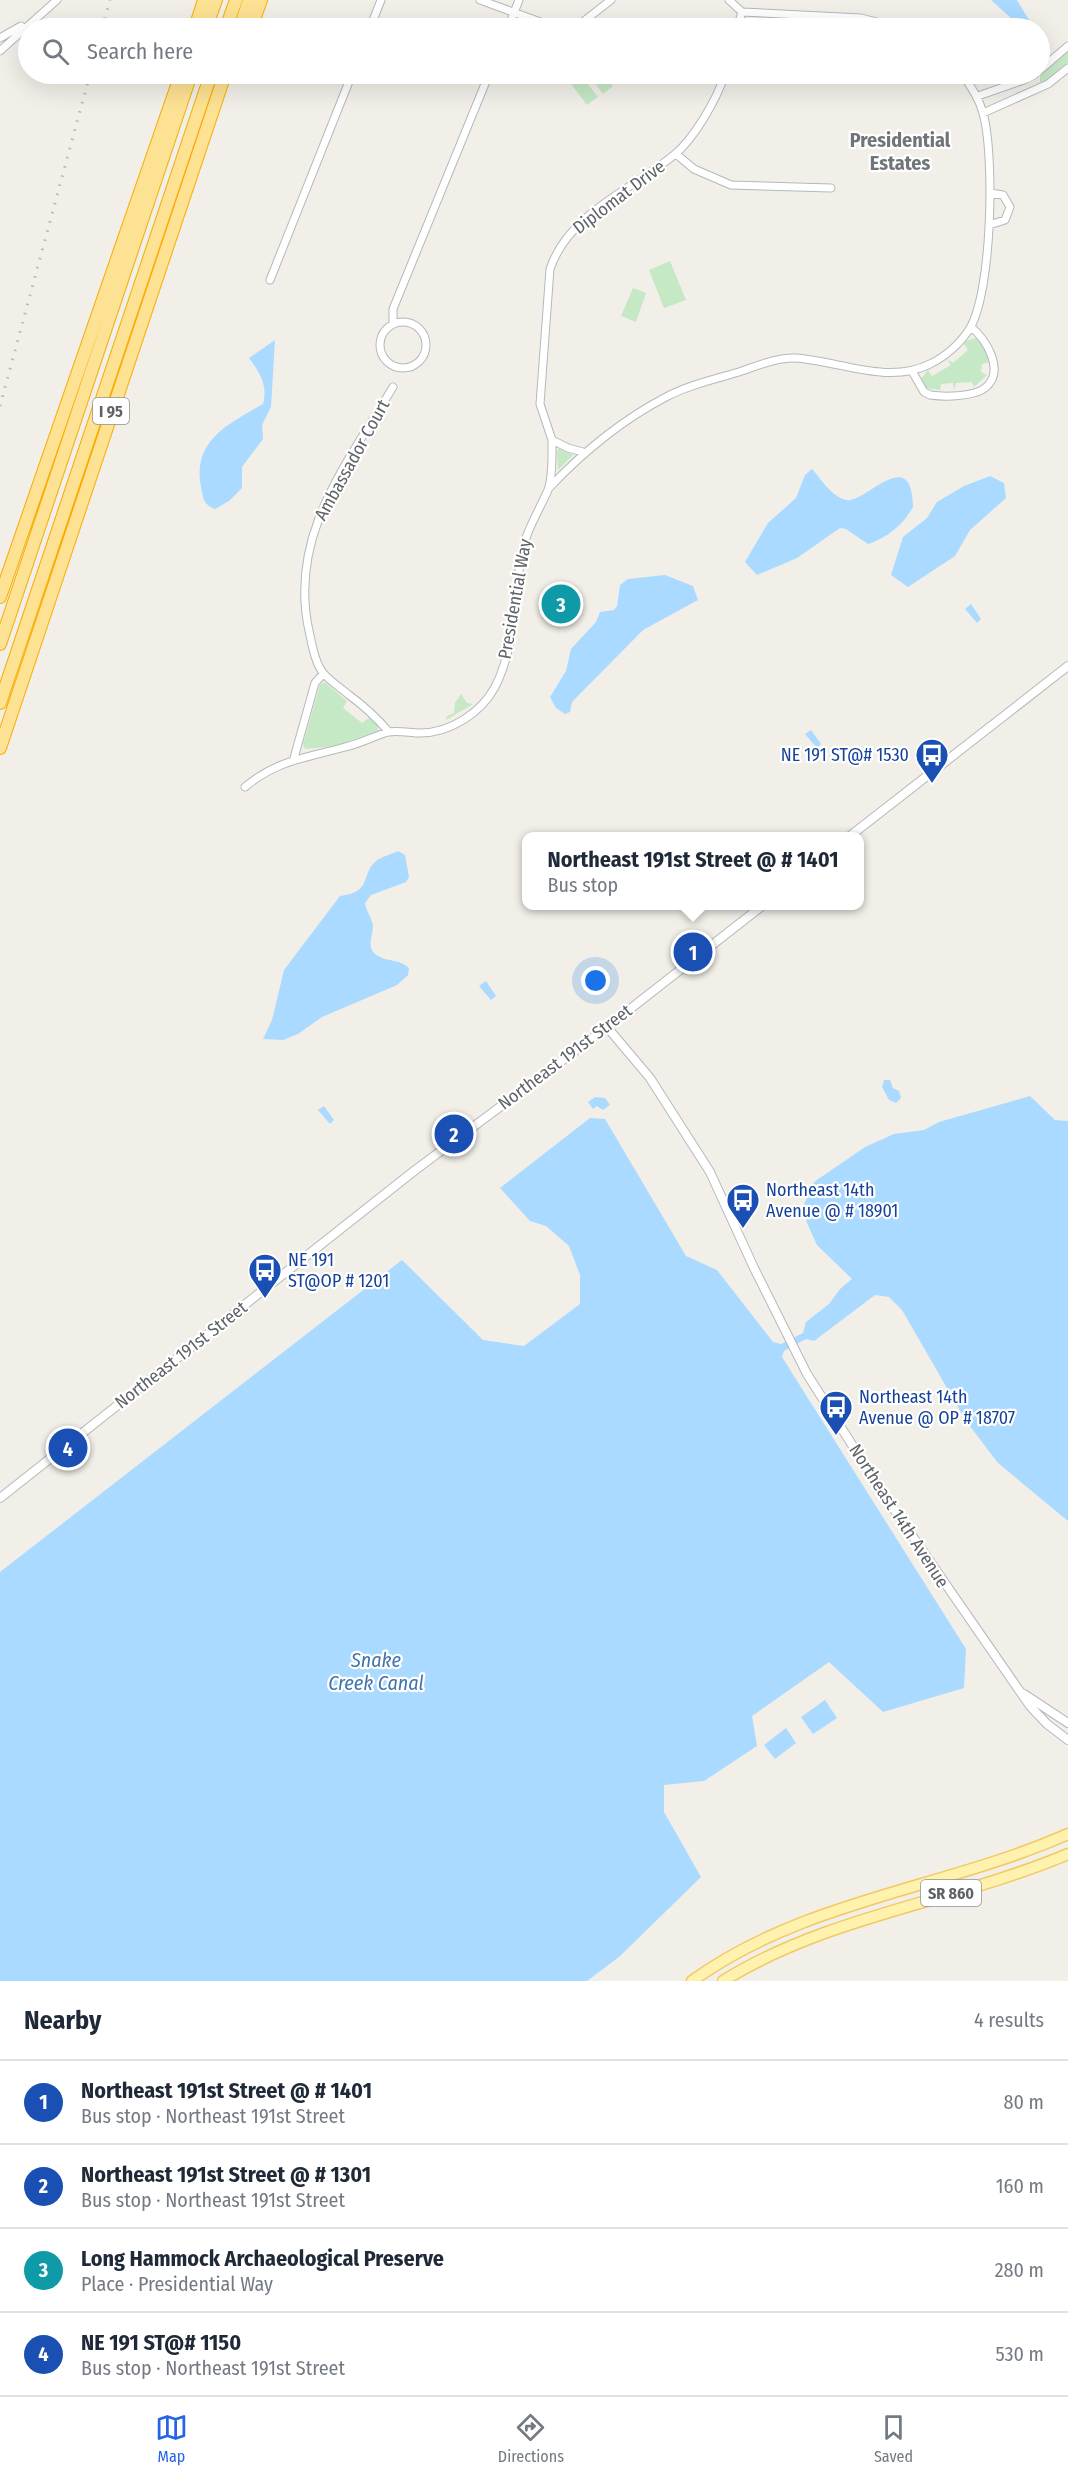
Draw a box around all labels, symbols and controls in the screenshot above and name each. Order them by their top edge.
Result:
search box [18,18,1050,84]
icon: search [39,35,72,68]
text: Search here [87,38,193,65]
district label: Presidential Estates [850,128,951,175]
street label: Diplomat Drive [569,155,669,239]
street label: Ambassador Court [310,396,394,524]
road number: I 95 [93,398,129,424]
street label: Presidential Way [494,537,536,661]
pin: 3 [542,582,580,626]
bus stop icon: NE 191 ST@# 1530 [914,737,950,784]
place label: NE 191 ST@# 1530 [781,744,909,766]
popup [522,832,864,910]
text: Northeast 191st Street @ # 1401 [548,846,838,873]
text: Bus stop [548,873,618,897]
pin: 1 [674,930,712,974]
your location [581,966,610,995]
street label: Northeast 191st Street [494,999,636,1114]
pin: 2 [434,1112,474,1156]
place label: Northeast 14th Avenue @ # 18901 [766,1179,898,1222]
bus stop icon: Northeast 14th Avenue @ # 18901 [725,1182,761,1229]
place label: NE 191 ST@OP # 1201 [288,1249,389,1292]
bus stop icon: NE 191 ST@OP # 1201 [247,1252,283,1299]
street label: Northeast 191st Street [110,1296,252,1413]
place label: Northeast 14th Avenue @ OP # 18707 [859,1386,1015,1429]
bus stop icon: Northeast 14th Avenue @ OP # 18707 [818,1389,854,1436]
pin: 4 [48,1426,88,1470]
street label: Northeast 14th Avenue [844,1440,954,1592]
water label: Snake Creek Canal [328,1648,424,1695]
road number: SR 860 [921,1880,981,1906]
text: Nearby [24,2005,101,2036]
text: 4 results [974,2008,1044,2032]
text: Northeast 191st Street @ # 1401 [81,2077,372,2104]
text: 1 [39,2090,48,2114]
text: 80 m [1004,2090,1044,2114]
text: Bus stop · Northeast 191st Street [81,2104,345,2128]
text: Northeast 191st Street @ # 1301 [81,2161,371,2188]
text: 2 [39,2174,48,2198]
text: 160 m [996,2174,1044,2198]
text: Bus stop · Northeast 191st Street [81,2188,345,2212]
text: Long Hammock Archaeological Preserve [81,2245,444,2272]
text: 3 [39,2258,48,2282]
text: 280 m [995,2258,1044,2282]
text: Place · Presidential Way [81,2272,273,2296]
text: NE 191 ST@# 1150 [81,2329,241,2356]
text: 4 [38,2342,49,2366]
text: 530 m [995,2342,1044,2366]
text: Bus stop · Northeast 191st Street [81,2356,345,2380]
tab: Map [155,2411,188,2466]
tab: Directions [498,2411,564,2466]
tab: Saved [874,2411,913,2466]

